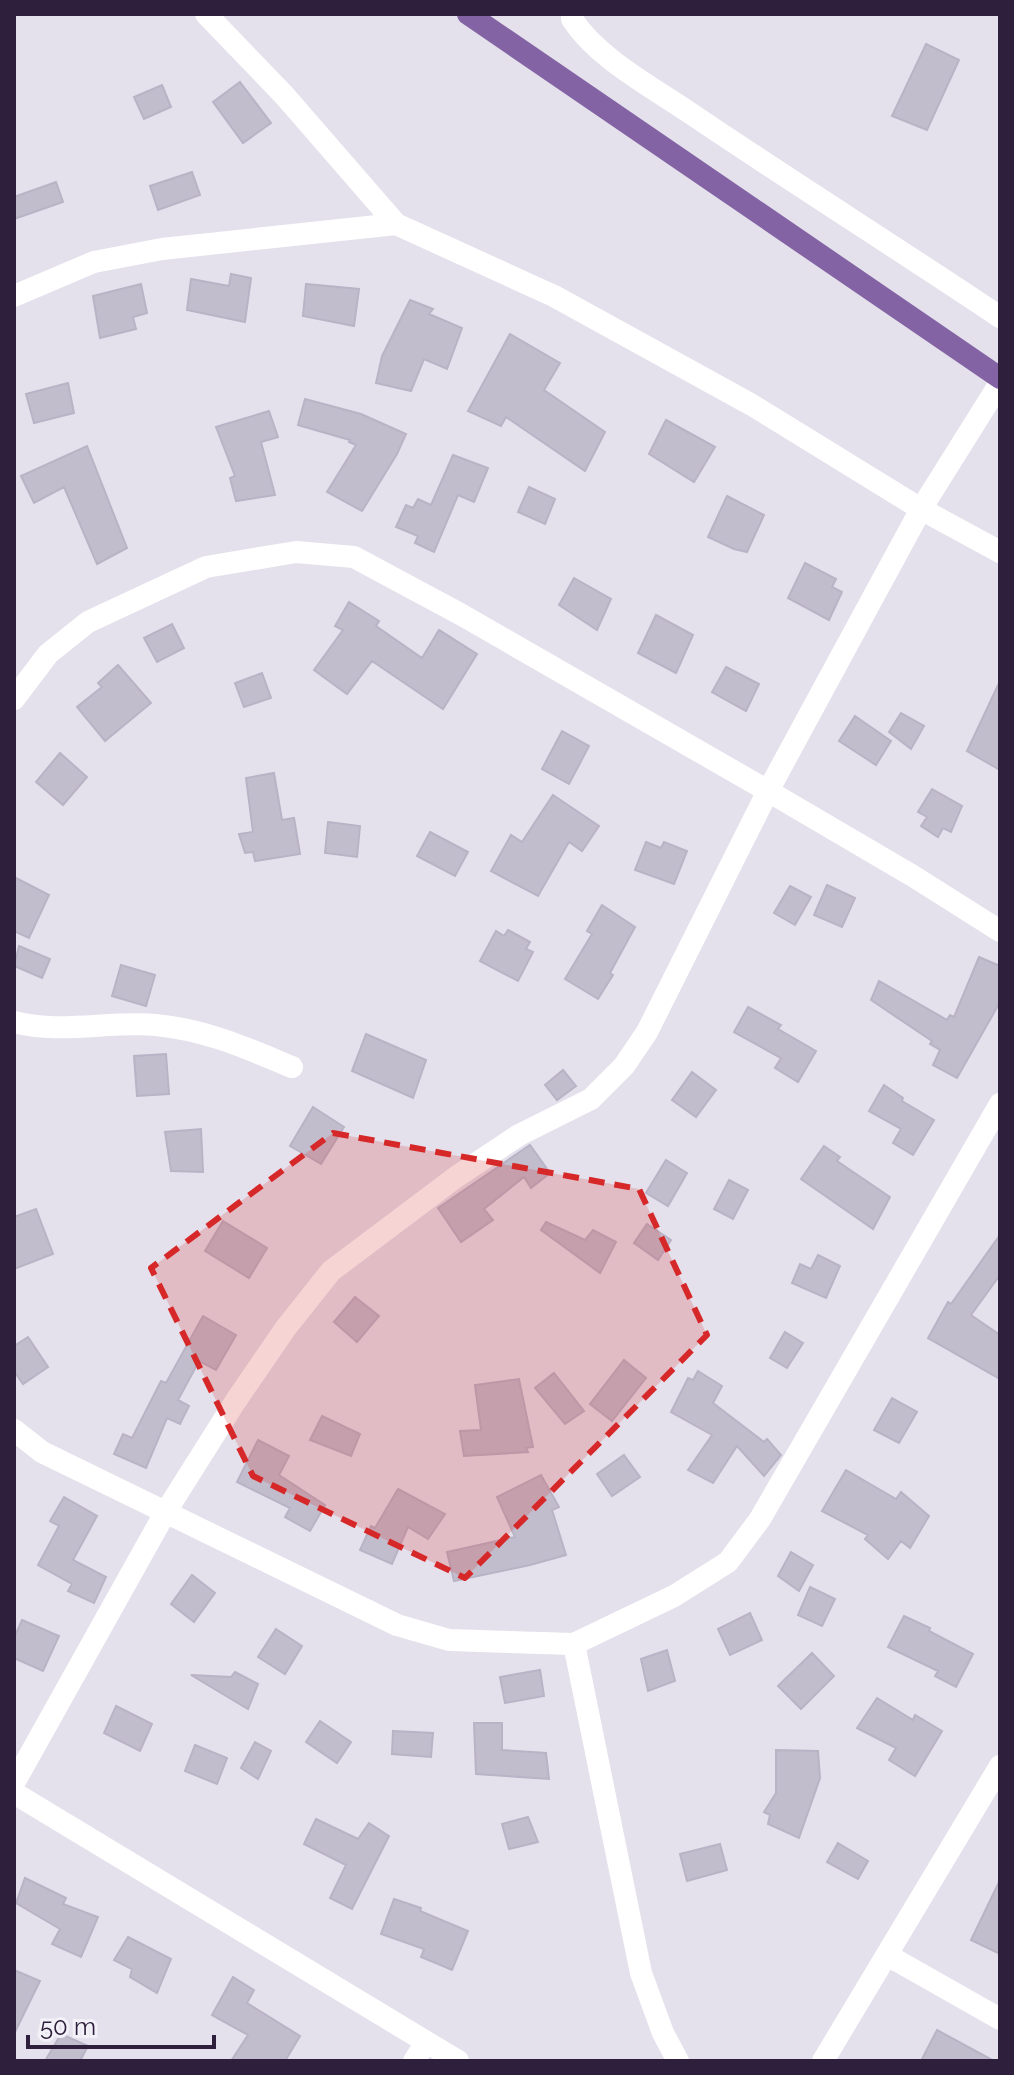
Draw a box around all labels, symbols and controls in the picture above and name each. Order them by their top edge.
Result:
scale bar [28,1999,214,2049]
text: 50 m [40,2012,96,2041]

